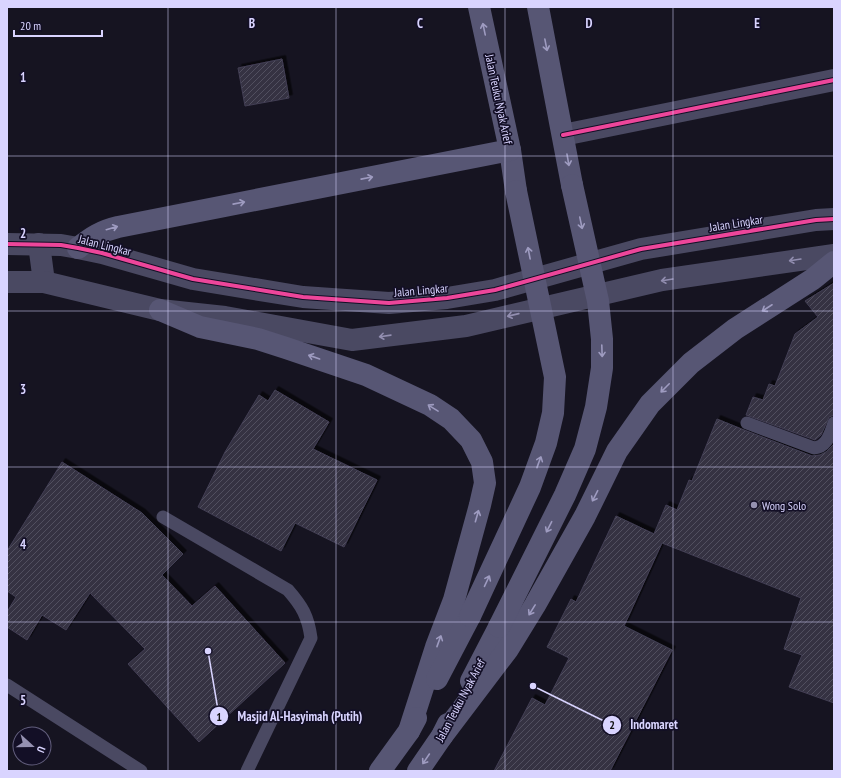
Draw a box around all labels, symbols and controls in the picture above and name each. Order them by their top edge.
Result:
scale bar [14,12,102,38]
text: B [249,15,255,32]
text: C [417,15,423,32]
text: D [586,15,593,32]
text: E [754,15,760,32]
text: 20 m [20,18,41,33]
one-way arrow [479,23,487,36]
one-way arrow [542,38,550,51]
street label: Jalan Teuku Nyak Arief [482,52,516,146]
text: 1 [20,69,26,86]
one-way arrow [564,153,572,166]
one-way arrow [360,174,373,182]
one-way arrow [232,199,245,207]
street label: Jalan Lingkar [707,211,764,235]
one-way arrow [577,216,585,229]
one-way arrow [105,224,118,232]
text: 2 [20,225,26,242]
street label: Jalan Lingkar [76,231,134,259]
one-way arrow [524,247,532,260]
one-way arrow [789,256,802,264]
one-way arrow [661,276,674,284]
street label: Jalan Lingkar [393,280,449,300]
one-way arrow [761,305,773,313]
one-way arrow [507,312,520,320]
one-way arrow [379,332,392,339]
one-way arrow [598,344,606,357]
one-way arrow [308,353,321,360]
text: 3 [20,381,26,398]
one-way arrow [660,383,670,393]
one-way arrow [427,403,439,411]
one-way arrow [536,456,544,468]
one-way arrow [590,490,598,502]
place label: Wong Solo [762,498,806,513]
marker: Wong Solo [749,500,759,510]
one-way arrow [474,510,481,523]
one-way arrow [545,521,553,533]
text: 4 [20,536,27,553]
one-way arrow [483,575,491,587]
one-way arrow [528,604,536,615]
one-way arrow [435,635,443,647]
street label: Jalan Teuku Nyak Arief [431,655,489,745]
text: 5 [20,692,26,709]
callout: Masjid Al-Hasyimah (Putih) [209,704,371,729]
text: Masjid Al-Hasyimah (Putih) [238,708,362,725]
text: 1 [216,709,222,724]
callout: Indomaret [602,712,686,737]
text: Indomaret [630,716,678,733]
text: 2 [609,717,615,732]
north arrow [12,726,52,766]
text: U [34,744,49,755]
one-way arrow [422,753,430,764]

